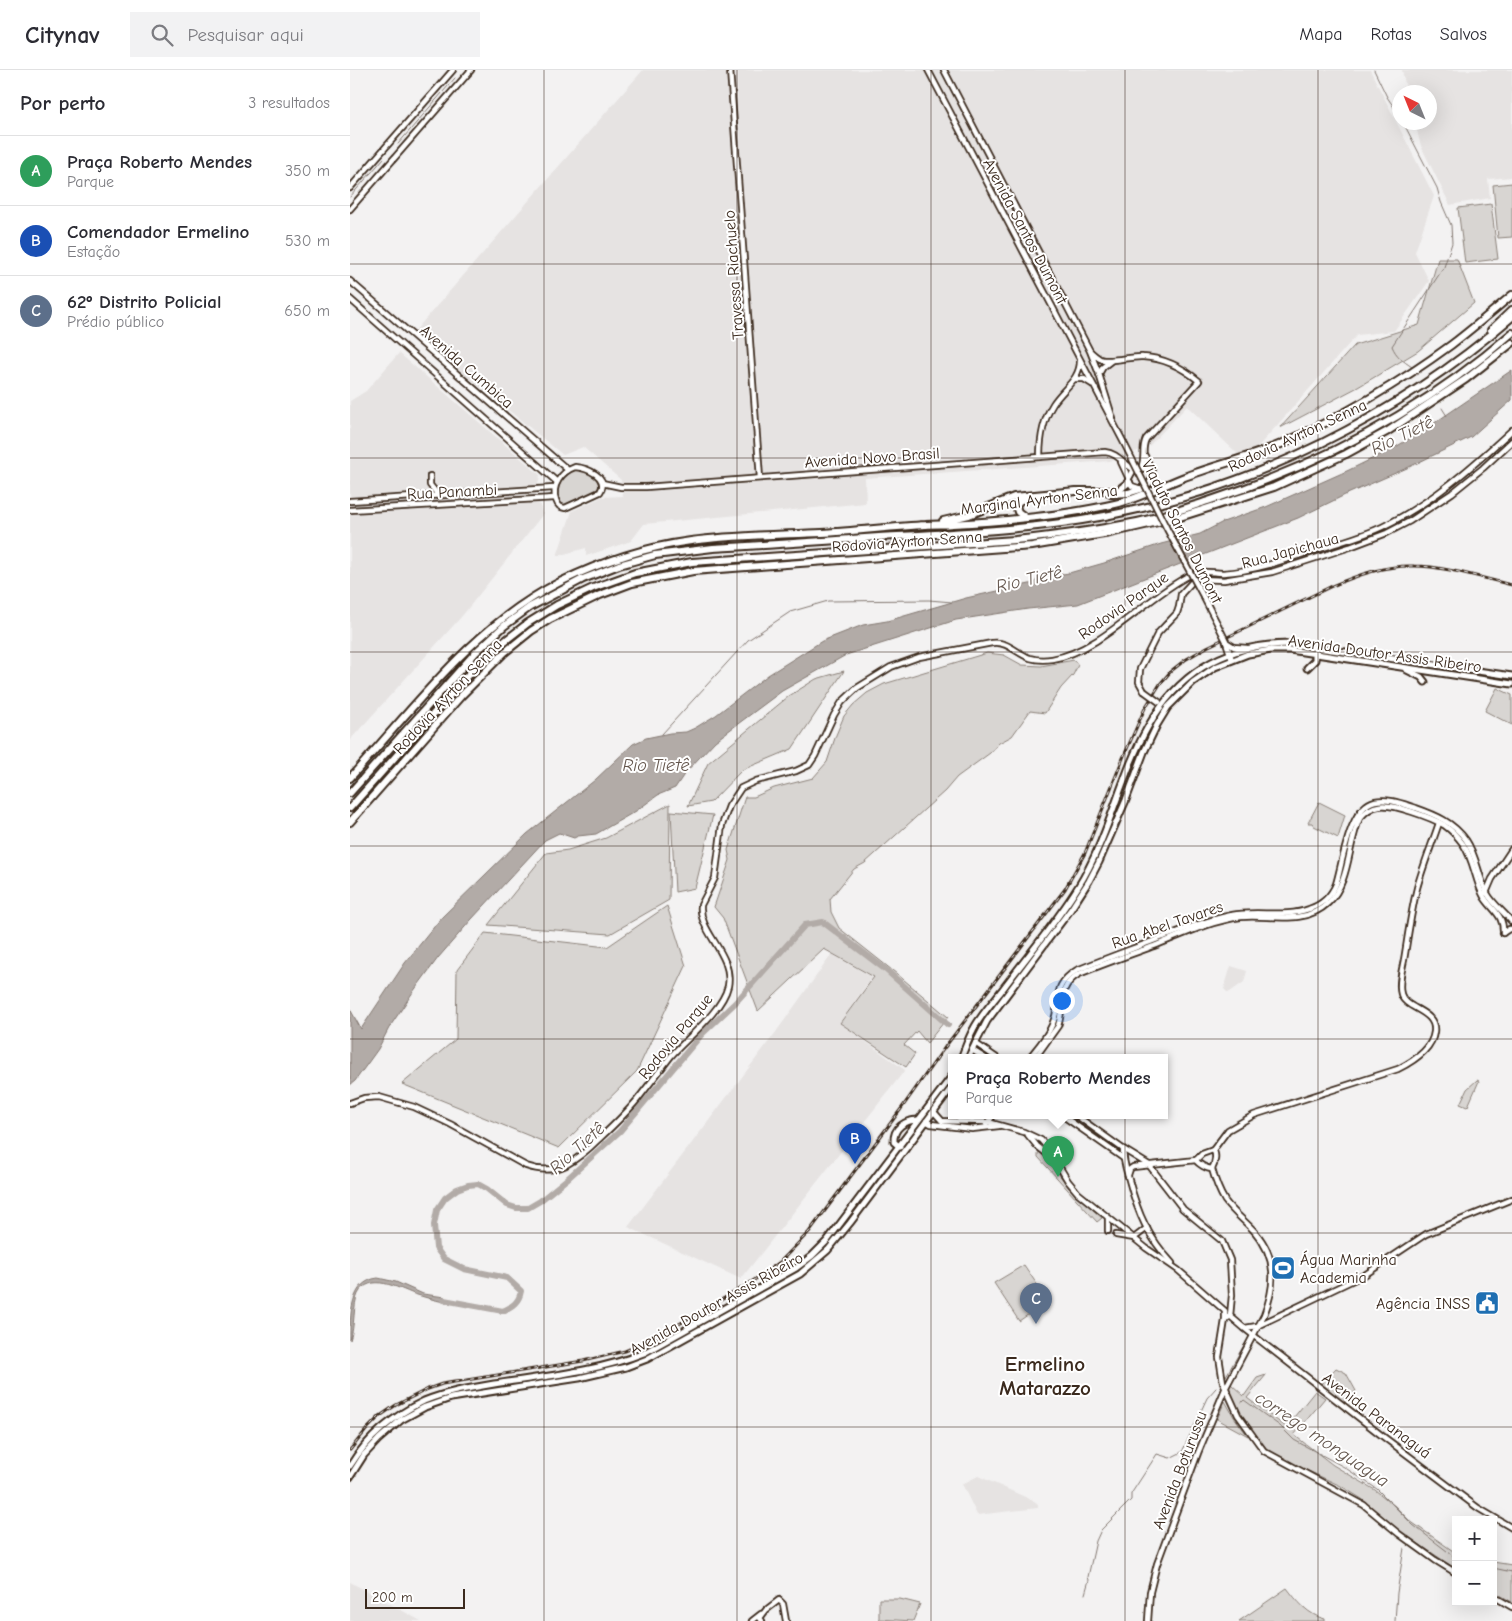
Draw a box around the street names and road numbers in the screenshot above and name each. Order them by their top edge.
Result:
street label: Avenida Santos Dumont [979,156,1071,308]
street label: Travessa Riachuelo [720,210,748,340]
street label: Avenida Cumbica [416,321,517,412]
street label: Rodovia Ayrton Senna [1225,396,1370,476]
street label: Avenida Novo Brasil [804,444,940,472]
street label: Viaduto Santos Dumont [1138,457,1226,607]
street label: Rua Panambi [406,481,498,503]
street label: Marginal Ayrton Senna [960,481,1119,519]
street label: Rodovia Ayrton Senna [831,528,983,556]
street label: Rua Japichaua [1240,529,1341,573]
street label: Rodovia Parque [1075,568,1172,643]
street label: Avenida Doutor Assis Ribeiro [1287,631,1483,676]
street label: Rodovia Ayrton Senna [390,635,506,758]
street label: Rua Abel Tavares [1109,897,1226,952]
street label: Rodovia Parque [635,990,717,1083]
street label: Avenida Doutor Assis Ribeiro [627,1249,806,1359]
street label: Avenida Paranaguá [1319,1369,1434,1462]
street label: Avenida Boturussu [1149,1409,1211,1532]

